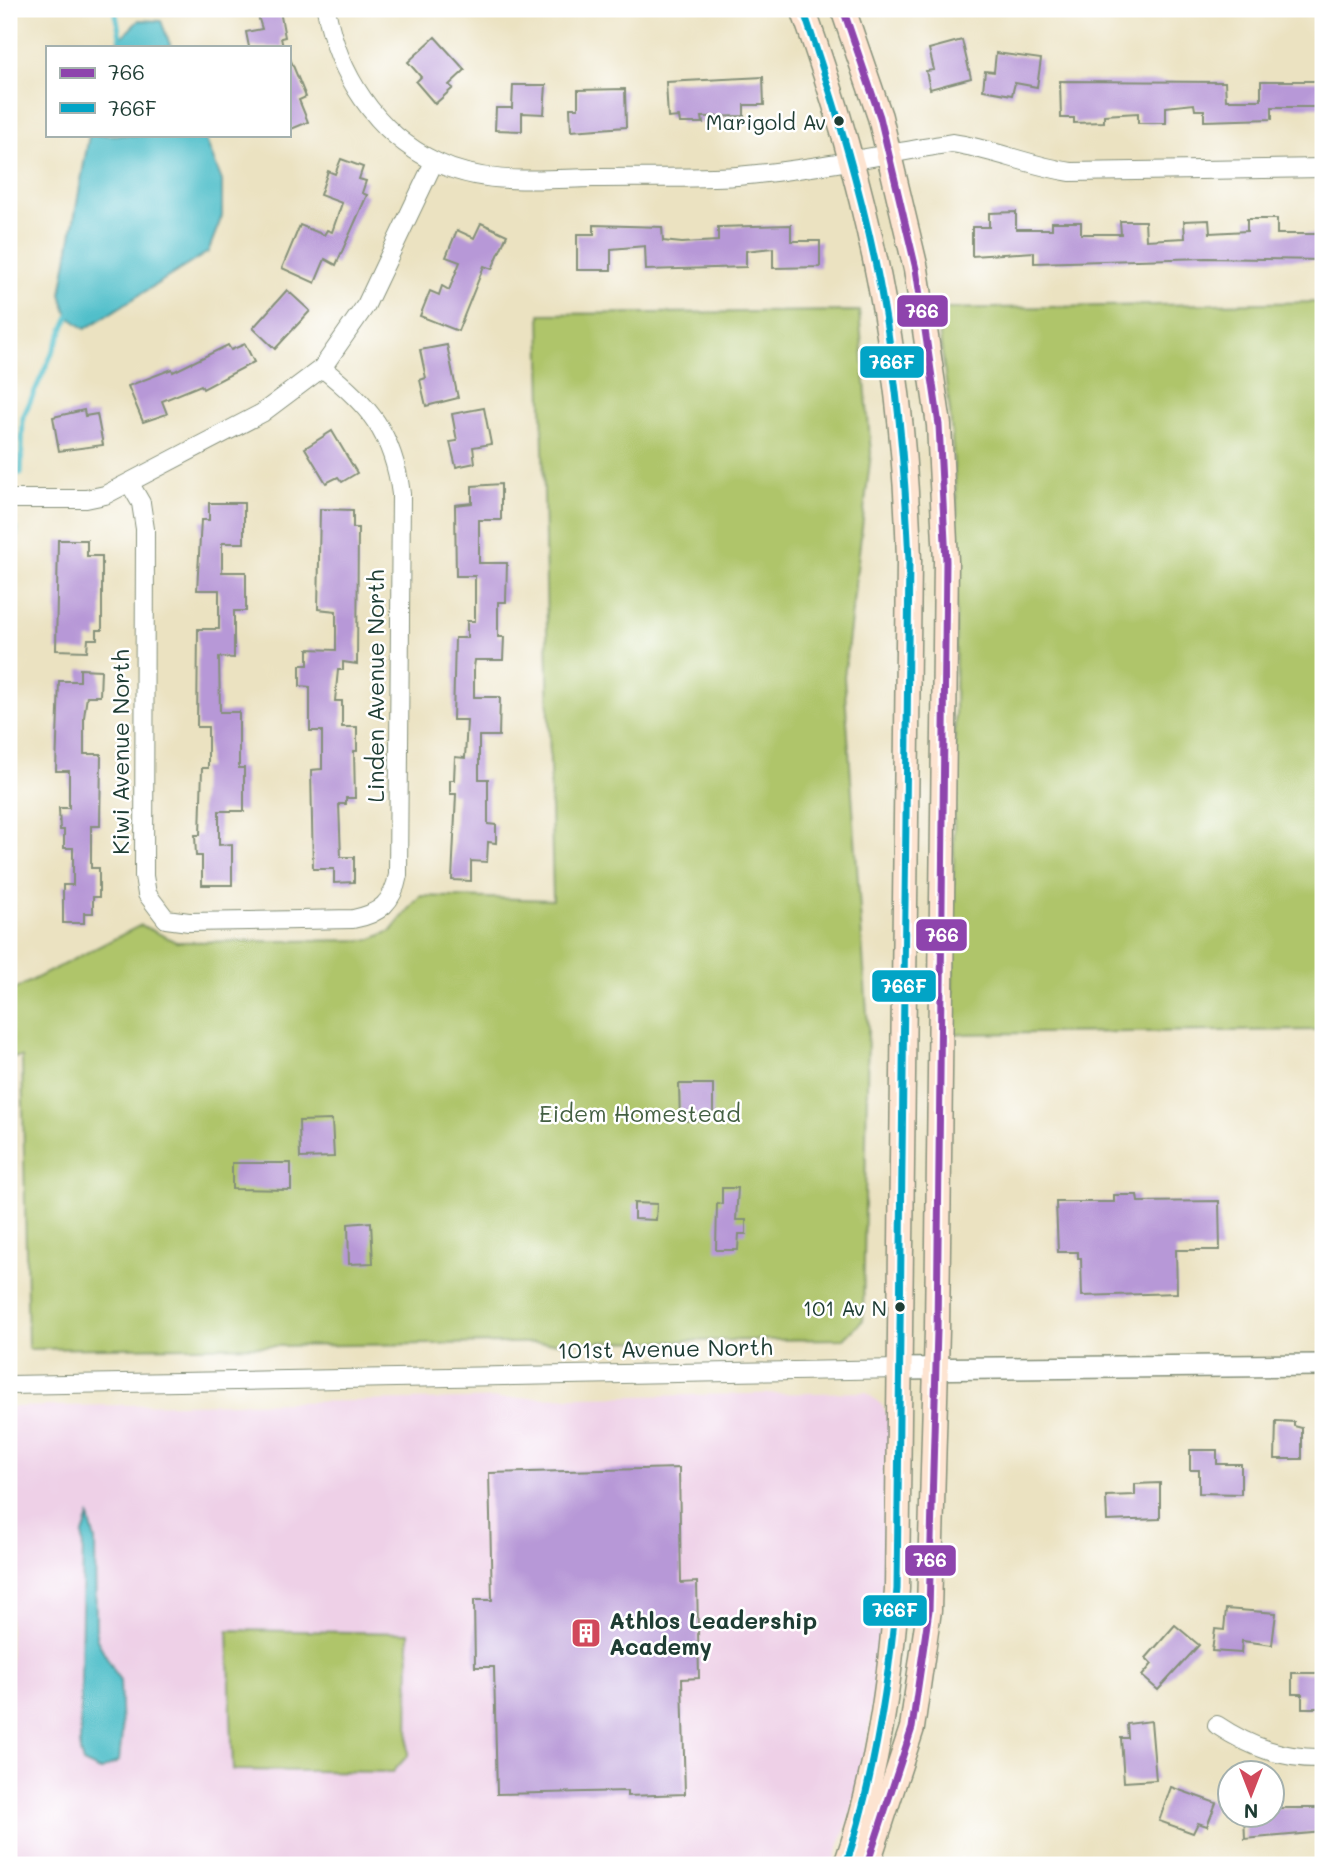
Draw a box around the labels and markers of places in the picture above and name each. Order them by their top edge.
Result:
place label: Marigold Av [706,108,826,135]
marker: Marigold Av [832,114,846,128]
place label: 101 Av N [803,1294,887,1321]
marker: 101 Av N [893,1300,907,1314]
place label: Athlos Leadership Academy [609,1605,817,1661]
building icon: Athlos Leadership Academy [569,1616,603,1650]

